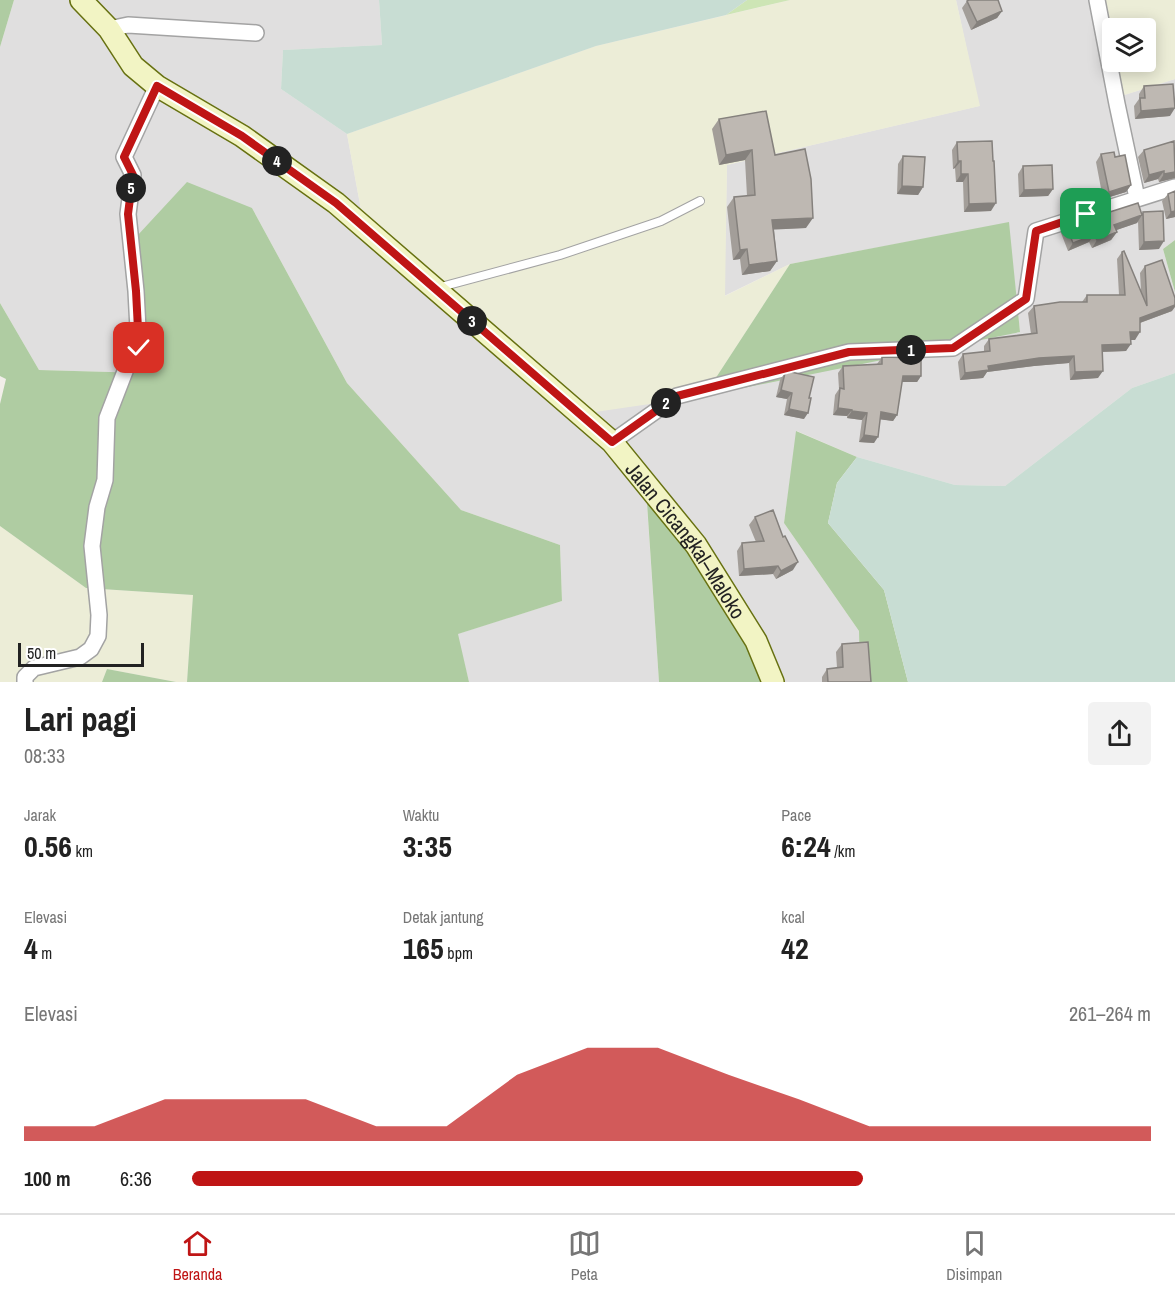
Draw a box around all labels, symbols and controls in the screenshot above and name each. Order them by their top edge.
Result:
map controls [1102,18,1156,72]
button: layers [1102,18,1156,72]
pin: 4 [262,146,292,176]
text: 4 [273,150,281,172]
pin: 5 [116,173,146,203]
text: 5 [127,177,135,199]
pin [1060,188,1111,239]
icon: arrive [1069,197,1102,230]
pin: 3 [457,306,487,336]
text: 3 [468,310,476,332]
pin [113,322,164,373]
icon: check [122,331,155,364]
pin: 1 [896,335,926,365]
text: 1 [907,339,915,361]
pin: 2 [651,388,681,418]
text: 2 [662,392,670,414]
street label: Jalan Cicangkal–Maloko [619,456,753,624]
scale bar [18,640,144,668]
text: 50 m [27,642,56,664]
text: Lari pagi [24,697,137,741]
button: share [1088,702,1151,765]
text: 08:33 [24,742,65,769]
text: Jarak [24,804,56,826]
text: Waktu [403,804,439,826]
text: Pace [781,804,811,826]
text: 0.56 [24,826,72,866]
text: 3:35 [403,826,452,866]
text: 6:24 [781,826,831,866]
text: km [72,840,93,862]
text: /km [831,840,855,862]
text: Elevasi [24,906,67,928]
text: Detak jantung [403,906,484,928]
text: kcal [781,906,805,928]
text: 4 [24,928,38,968]
text: 165 [403,928,444,968]
text: 42 [781,928,809,968]
text: m [38,942,52,964]
text: bpm [444,942,473,964]
text: Elevasi [24,1000,78,1027]
text: 261–264 m [1069,1000,1151,1027]
text: 100 m [24,1165,71,1192]
text: 6:36 [120,1165,152,1192]
tab: Beranda [173,1227,222,1285]
tab: Peta [568,1227,601,1285]
tab: Disimpan [946,1227,1002,1285]

